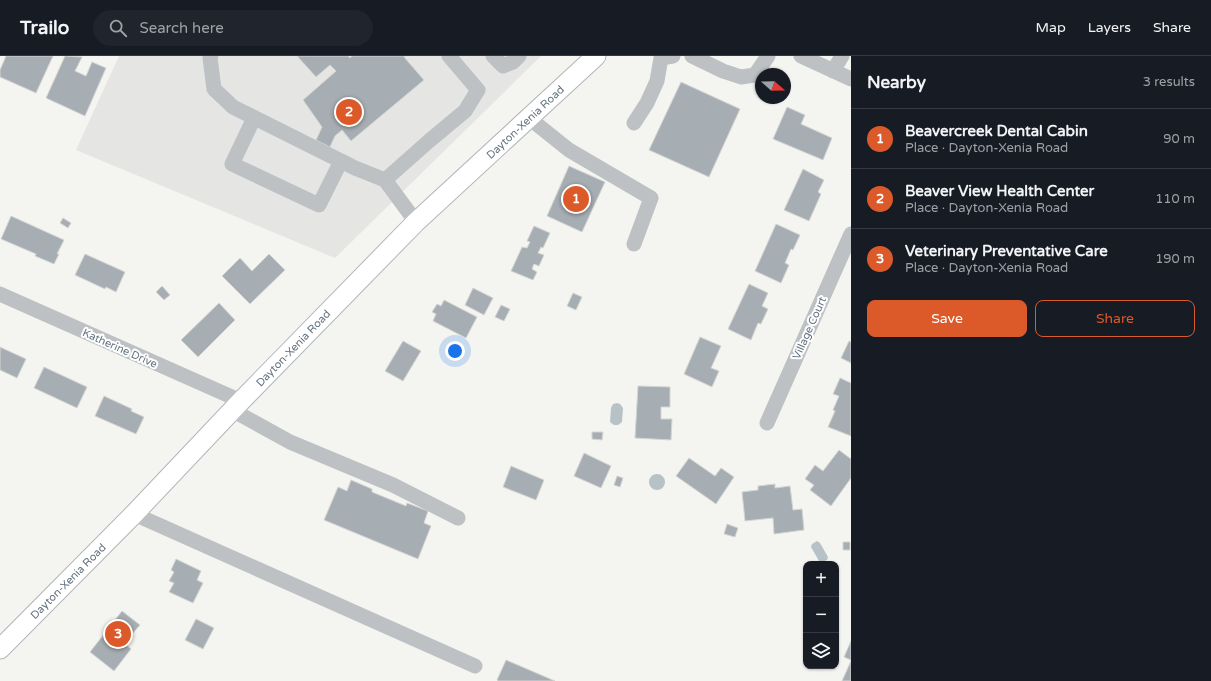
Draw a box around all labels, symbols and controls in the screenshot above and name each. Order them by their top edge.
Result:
search box [93,10,373,46]
text: Trailo [20,17,69,39]
icon: search [107,17,129,39]
text: Search here [139,19,224,37]
text: Map [1036,19,1066,36]
text: Layers [1088,19,1131,36]
text: Share [1153,19,1191,36]
north arrow [755,68,791,104]
text: Nearby [867,72,926,93]
text: 3 results [1143,74,1195,90]
street label: Dayton-Xenia Road [484,83,567,162]
pin: 2 [336,97,362,127]
text: Beavercreek Dental Cabin [905,122,1088,140]
text: 1 [876,131,884,147]
text: 90 m [1163,131,1195,147]
text: Place · Dayton-Xenia Road [905,140,1068,156]
text: Beaver View Health Center [905,182,1094,200]
pin: 1 [563,184,589,214]
text: 2 [876,191,884,207]
text: 110 m [1155,191,1195,207]
text: Place · Dayton-Xenia Road [905,200,1068,216]
text: Veterinary Preventative Care [905,242,1108,260]
text: 3 [876,251,884,267]
text: 190 m [1155,251,1195,267]
text: Place · Dayton-Xenia Road [905,260,1068,276]
street label: Village Court [790,295,829,362]
button: Save [867,300,1027,337]
button: Share [1035,300,1195,337]
street label: Dayton-Xenia Road [253,307,333,389]
street label: Katherine Drive [80,326,159,371]
your location [445,341,465,361]
street label: Dayton-Xenia Road [28,541,109,622]
map controls [803,561,839,669]
button: + [803,561,839,597]
button: − [803,597,839,633]
pin: 3 [105,619,131,649]
button: layers [803,633,839,669]

